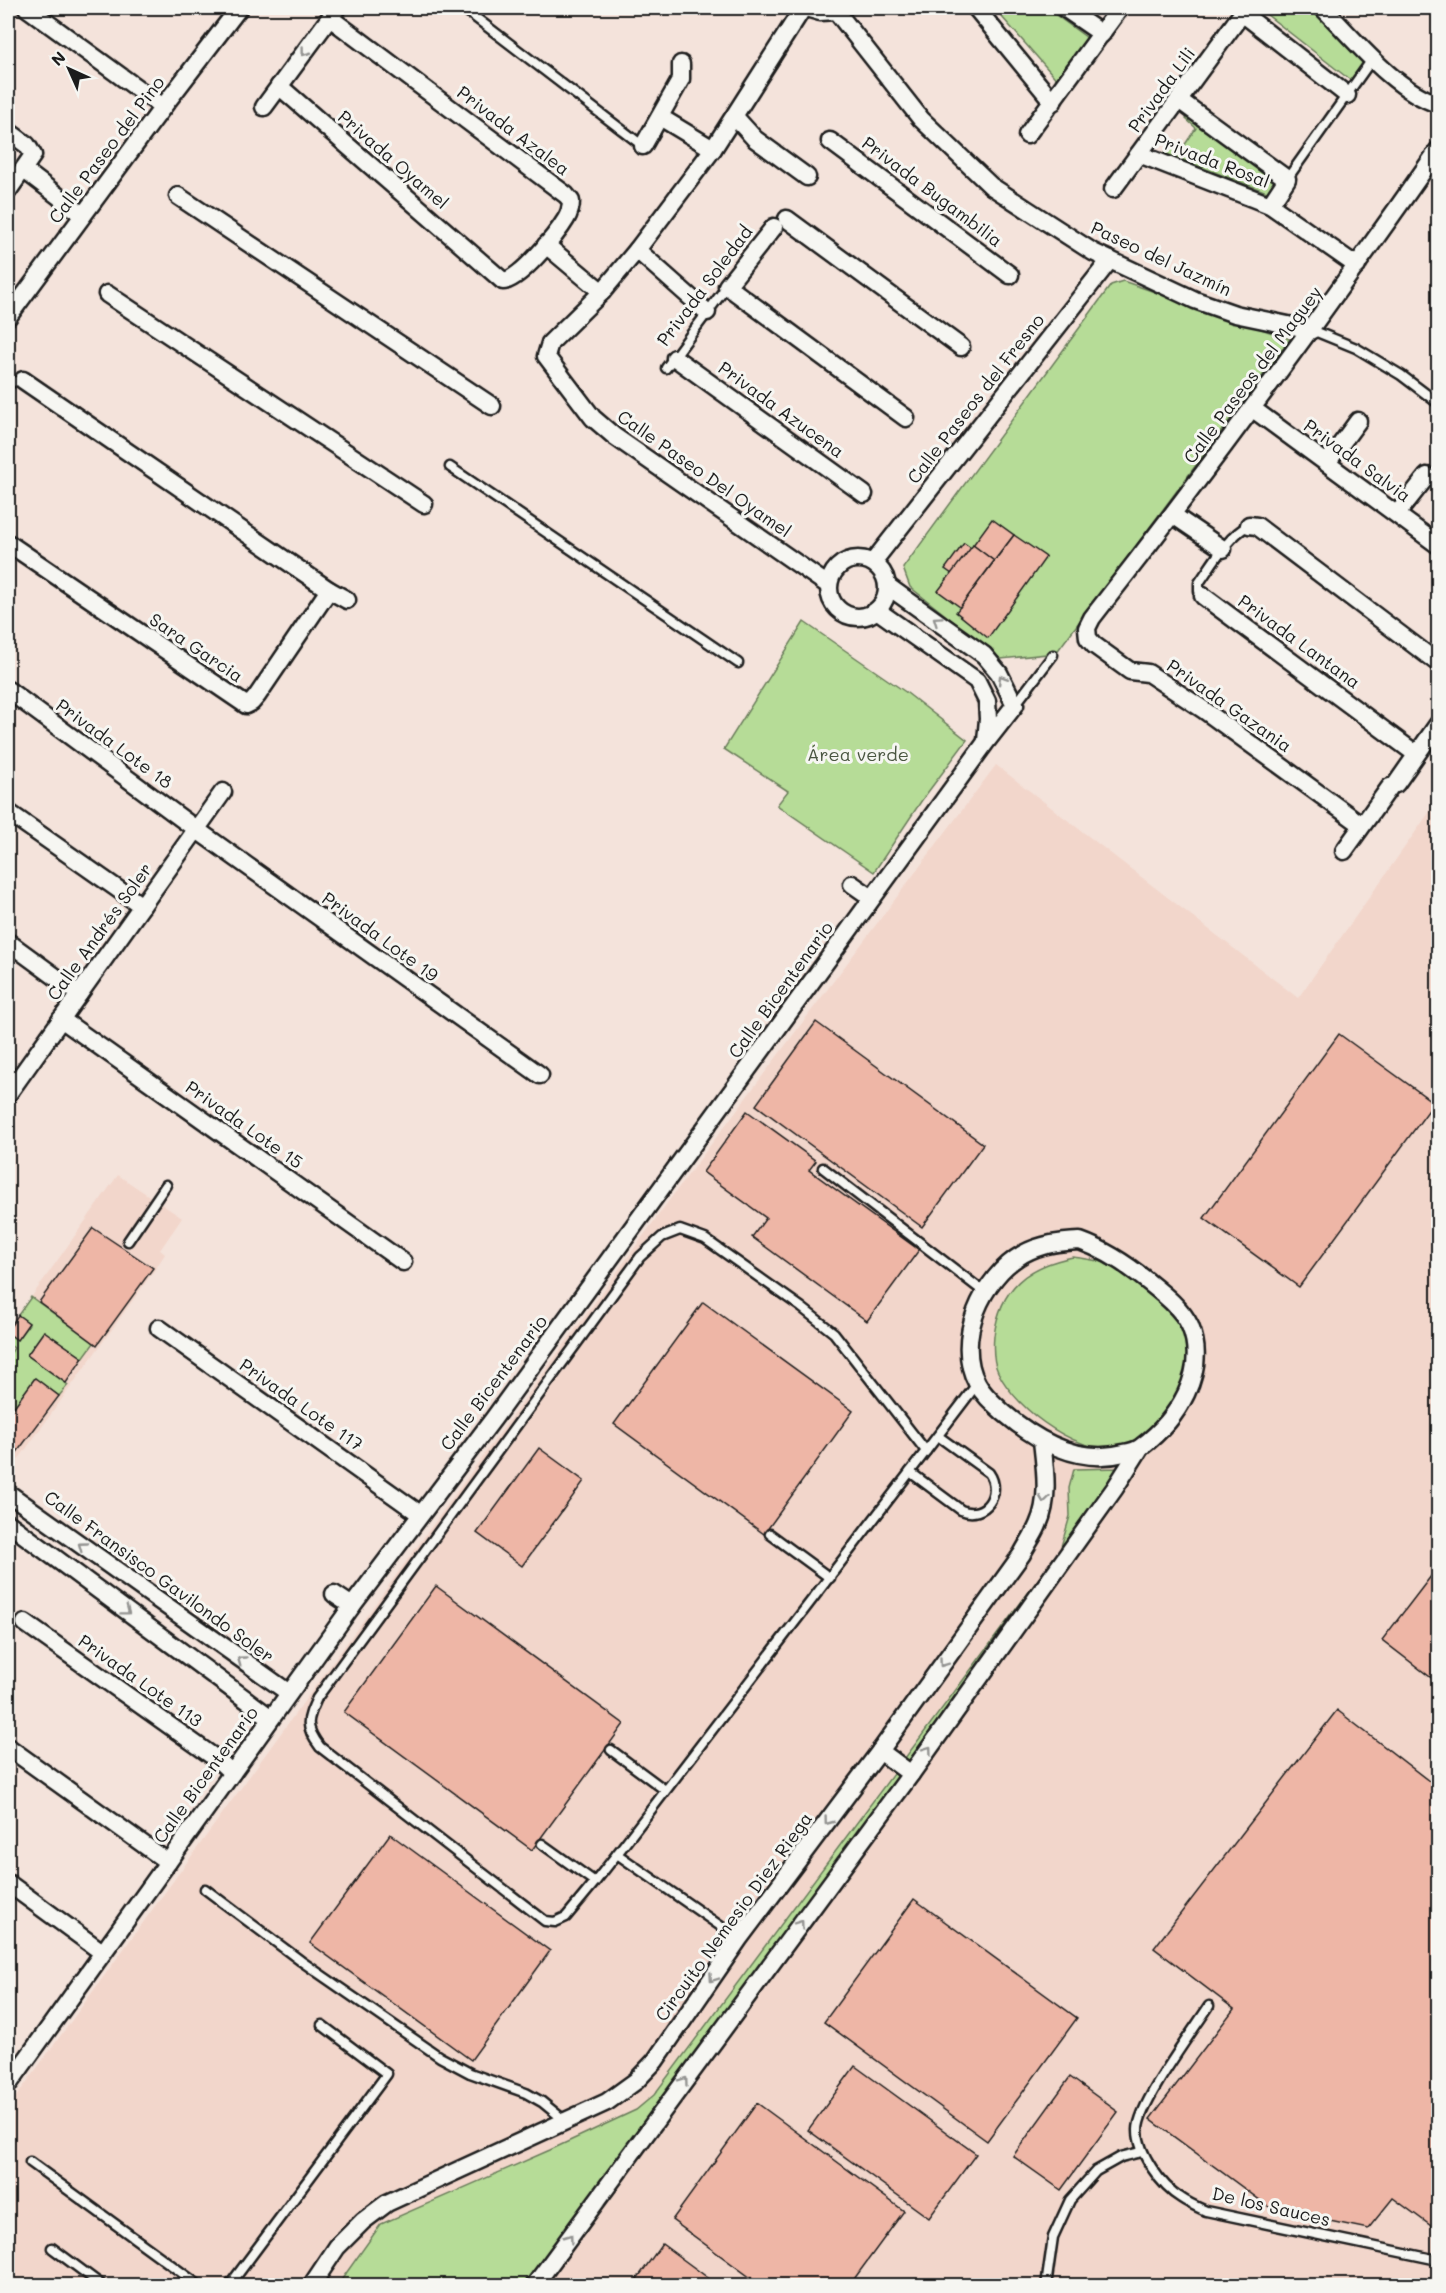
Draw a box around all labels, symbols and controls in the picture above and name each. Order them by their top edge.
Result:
north arrow [39,39,99,99]
street label: Privada Lili [1122,42,1200,137]
one-way arrow [301,45,312,56]
text: N [46,46,70,70]
street label: Calle Paseo del Pino [43,71,170,228]
street label: Privada Azalea [452,80,575,180]
street label: Privada Oyamel [333,104,454,214]
street label: Privada Rosal [1151,127,1273,193]
street label: Privada Bugambilia [858,130,1008,252]
street label: Paseo del Jazmín [1087,215,1236,301]
street label: Privada Soledad [651,220,757,351]
street label: Calle Paseos del Maguey [1177,281,1327,468]
street label: Calle Paseos del Fresno [901,308,1049,488]
street label: Privada Azucena [714,355,849,463]
street label: Calle Paseo Del Oyamel [613,404,796,542]
street label: Privada Salvia [1299,413,1416,507]
street label: Privada Lantana [1234,589,1366,694]
street label: Sara Garcia [145,607,248,687]
one-way arrow [932,616,943,627]
street label: Privada Gazania [1162,653,1297,757]
one-way arrow [997,675,1009,685]
street label: Privada Lote 18 [51,693,178,794]
park label: Área verde [807,742,909,766]
street label: Calle Andrés Soler [41,858,157,1005]
street label: Privada Lote 19 [318,886,444,987]
street label: Calle Bicentenario [722,916,838,1063]
street label: Privada Lote 15 [181,1075,308,1174]
street label: Calle Bicentenario [434,1309,552,1455]
street label: Privada Lote 117 [235,1353,368,1456]
street label: Calle Fransisco Gavilondo Soler [40,1485,279,1668]
one-way arrow [1038,1494,1051,1503]
one-way arrow [78,1542,89,1553]
one-way arrow [120,1603,131,1614]
street label: Privada Lote 113 [74,1628,207,1732]
one-way arrow [236,1656,247,1667]
one-way arrow [939,1657,950,1668]
street label: Calle Bicentenario [147,1701,263,1848]
one-way arrow [921,1746,932,1757]
street label: Circuito Nemesio Diez Riega [649,1807,817,2026]
one-way arrow [824,1814,835,1825]
one-way arrow [793,1920,804,1931]
one-way arrow [709,1971,720,1982]
one-way arrow [677,2077,688,2088]
street label: De los Sauces [1210,2181,1333,2231]
one-way arrow [561,2234,572,2245]

